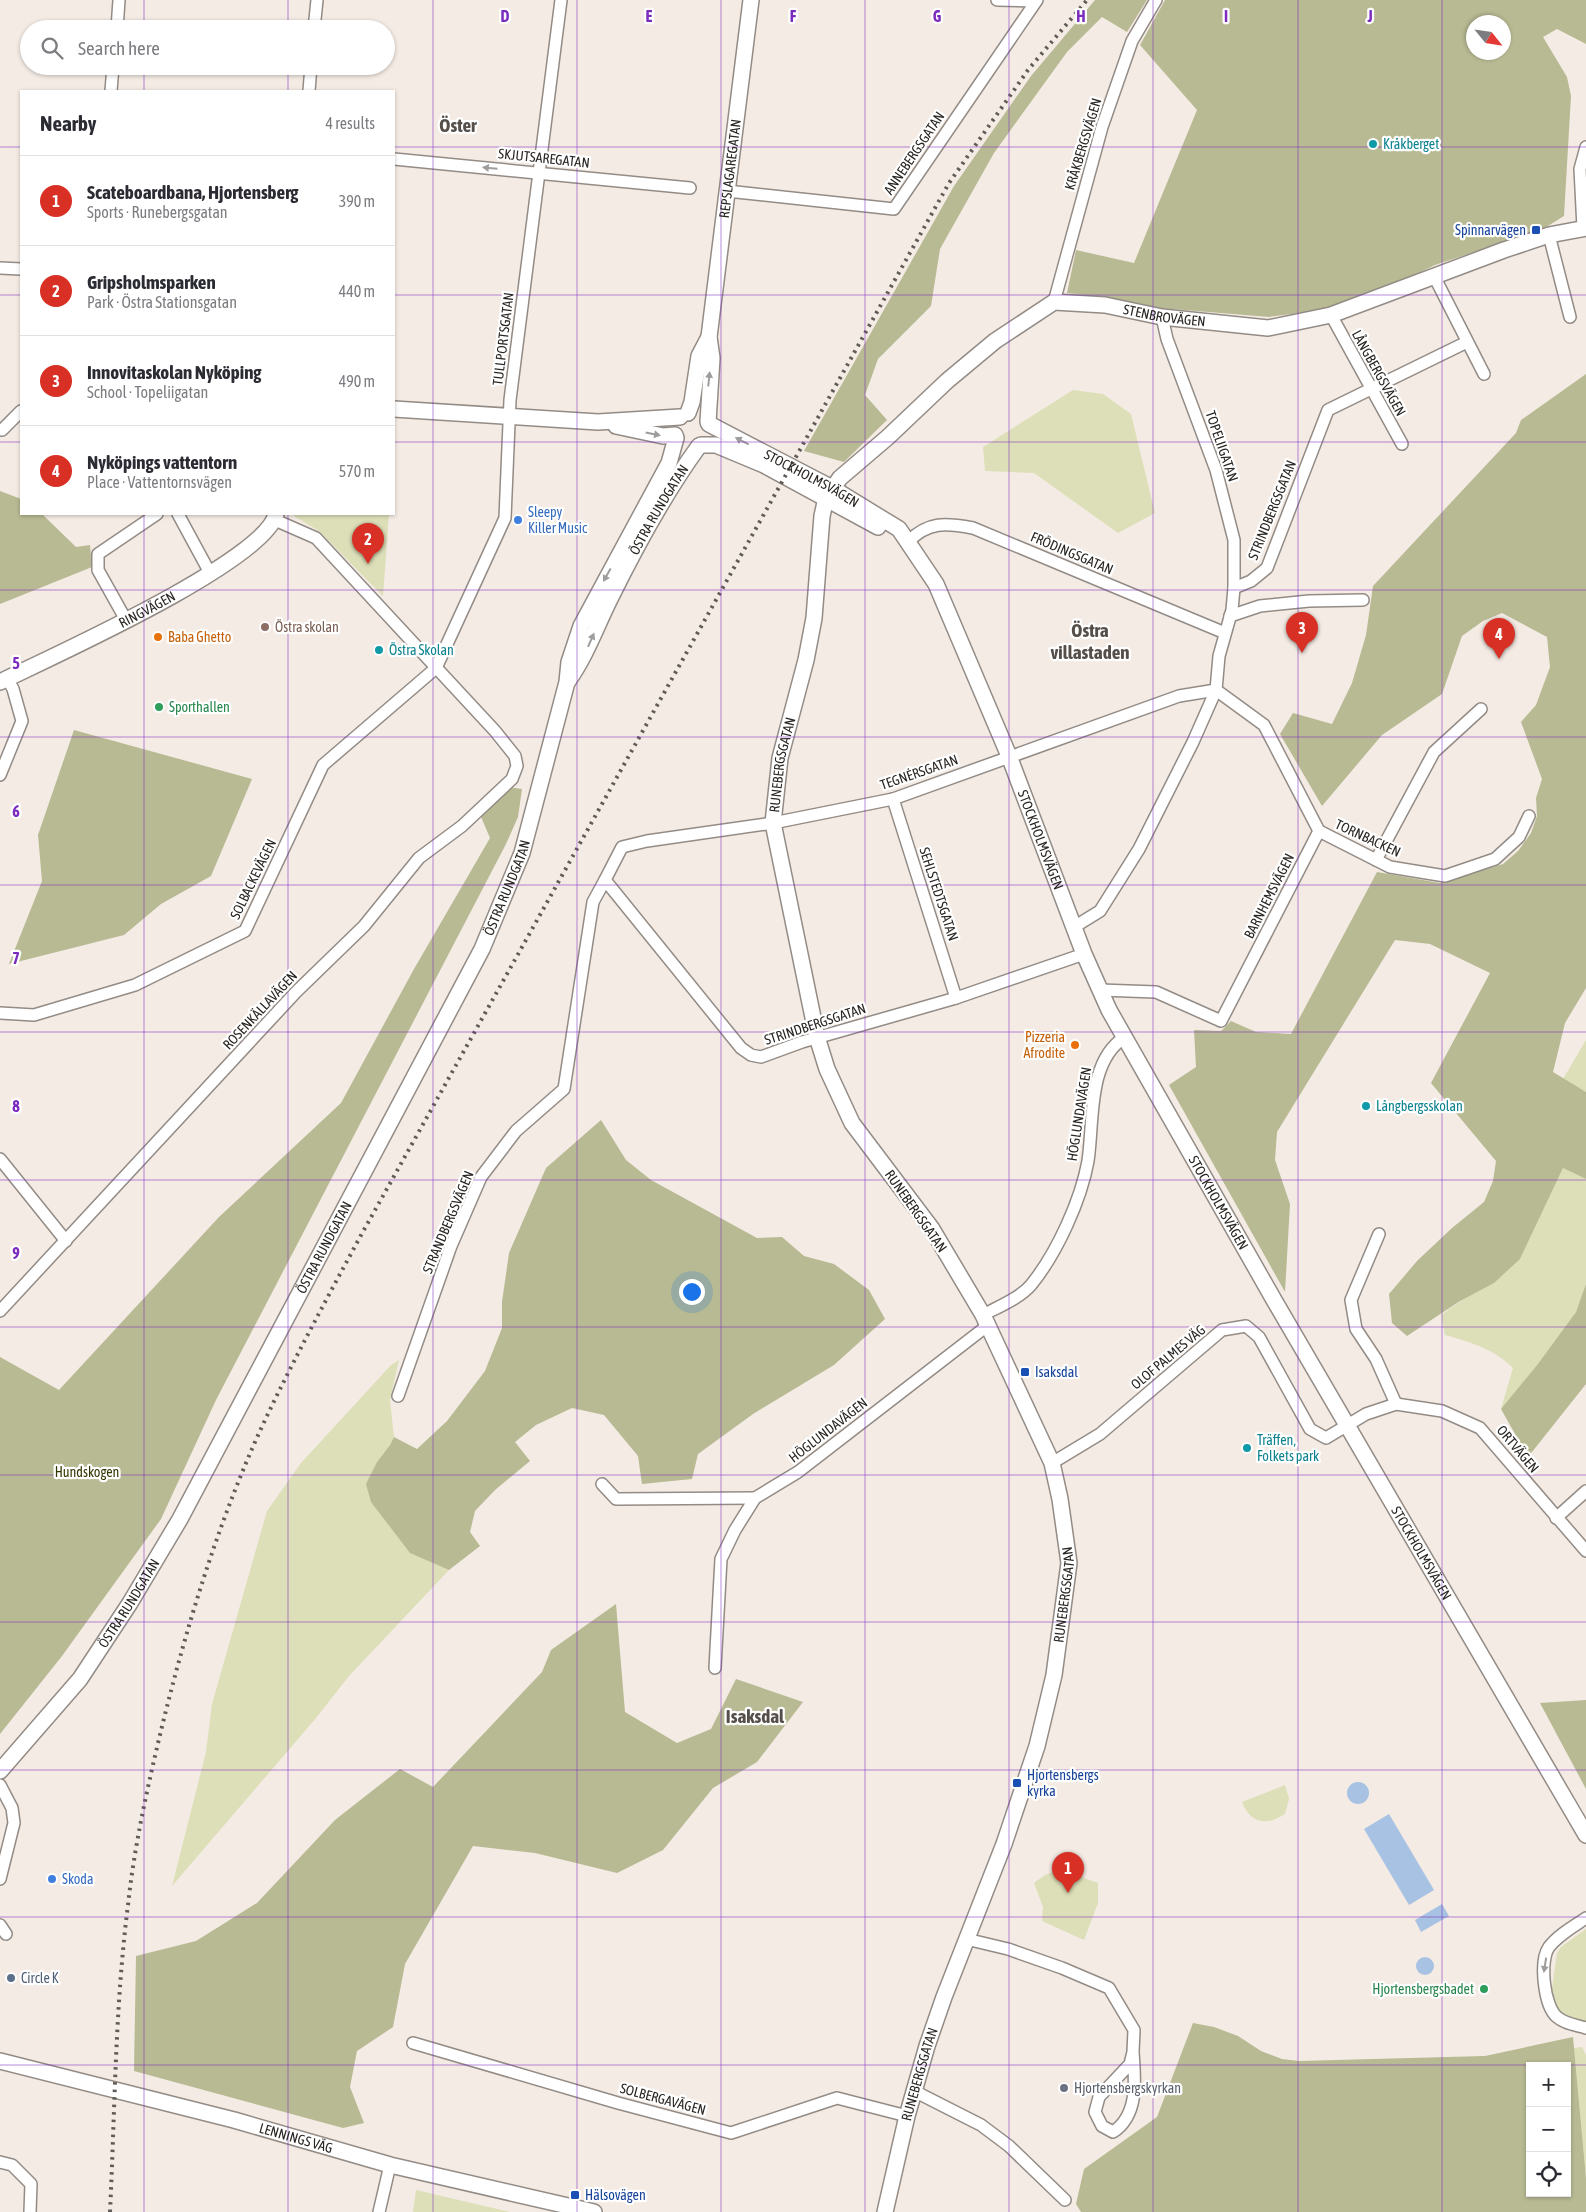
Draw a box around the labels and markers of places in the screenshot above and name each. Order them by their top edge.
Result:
place label: Kråkberget [1383,136,1439,152]
marker: Kråkberget [1367,138,1379,150]
place label: Spinnarvägen [1455,222,1526,238]
marker: Spinnarvägen [1530,224,1542,236]
place label: Sleepy Killer Music [528,504,588,536]
marker: Sleepy Killer Music [512,514,524,526]
pin: 2 [352,523,384,564]
pin: 3 [1286,612,1318,653]
pin: 4 [1483,618,1515,659]
place label: Östra skolan [275,619,339,635]
marker: Östra skolan [259,621,271,633]
place label: Baba Ghetto [168,629,231,645]
marker: Baba Ghetto [152,631,164,643]
place label: Östra Skolan [389,642,454,658]
marker: Östra Skolan [373,644,385,656]
place label: Sporthallen [169,699,230,715]
marker: Sporthallen [153,701,165,713]
place label: Pizzeria Afrodite [1023,1029,1065,1061]
marker: Pizzeria Afrodite [1069,1039,1081,1051]
place label: Långbergsskolan [1376,1098,1463,1114]
marker: Långbergsskolan [1360,1100,1372,1112]
place label: Isaksdal [1035,1364,1078,1380]
marker: Isaksdal [1019,1366,1031,1378]
place label: Träffen, Folkets park [1257,1432,1319,1464]
marker: Träffen, Folkets park [1241,1442,1253,1454]
place label: Hjortensbergs kyrka [1027,1767,1099,1799]
marker: Hjortensbergs kyrka [1011,1777,1023,1789]
pin: 1 [1052,1852,1084,1893]
place label: Skoda [62,1871,94,1887]
marker: Skoda [46,1873,58,1885]
place label: Circle K [21,1970,59,1986]
marker: Circle K [5,1972,17,1984]
place label: Hjortensbergsbadet [1372,1981,1474,1997]
marker: Hjortensbergsbadet [1478,1983,1490,1995]
place label: Hjortensbergskyrkan [1074,2080,1181,2096]
marker: Hjortensbergskyrkan [1058,2082,1070,2094]
place label: Hälsovägen [585,2187,646,2203]
marker: Hälsovägen [569,2189,581,2201]

